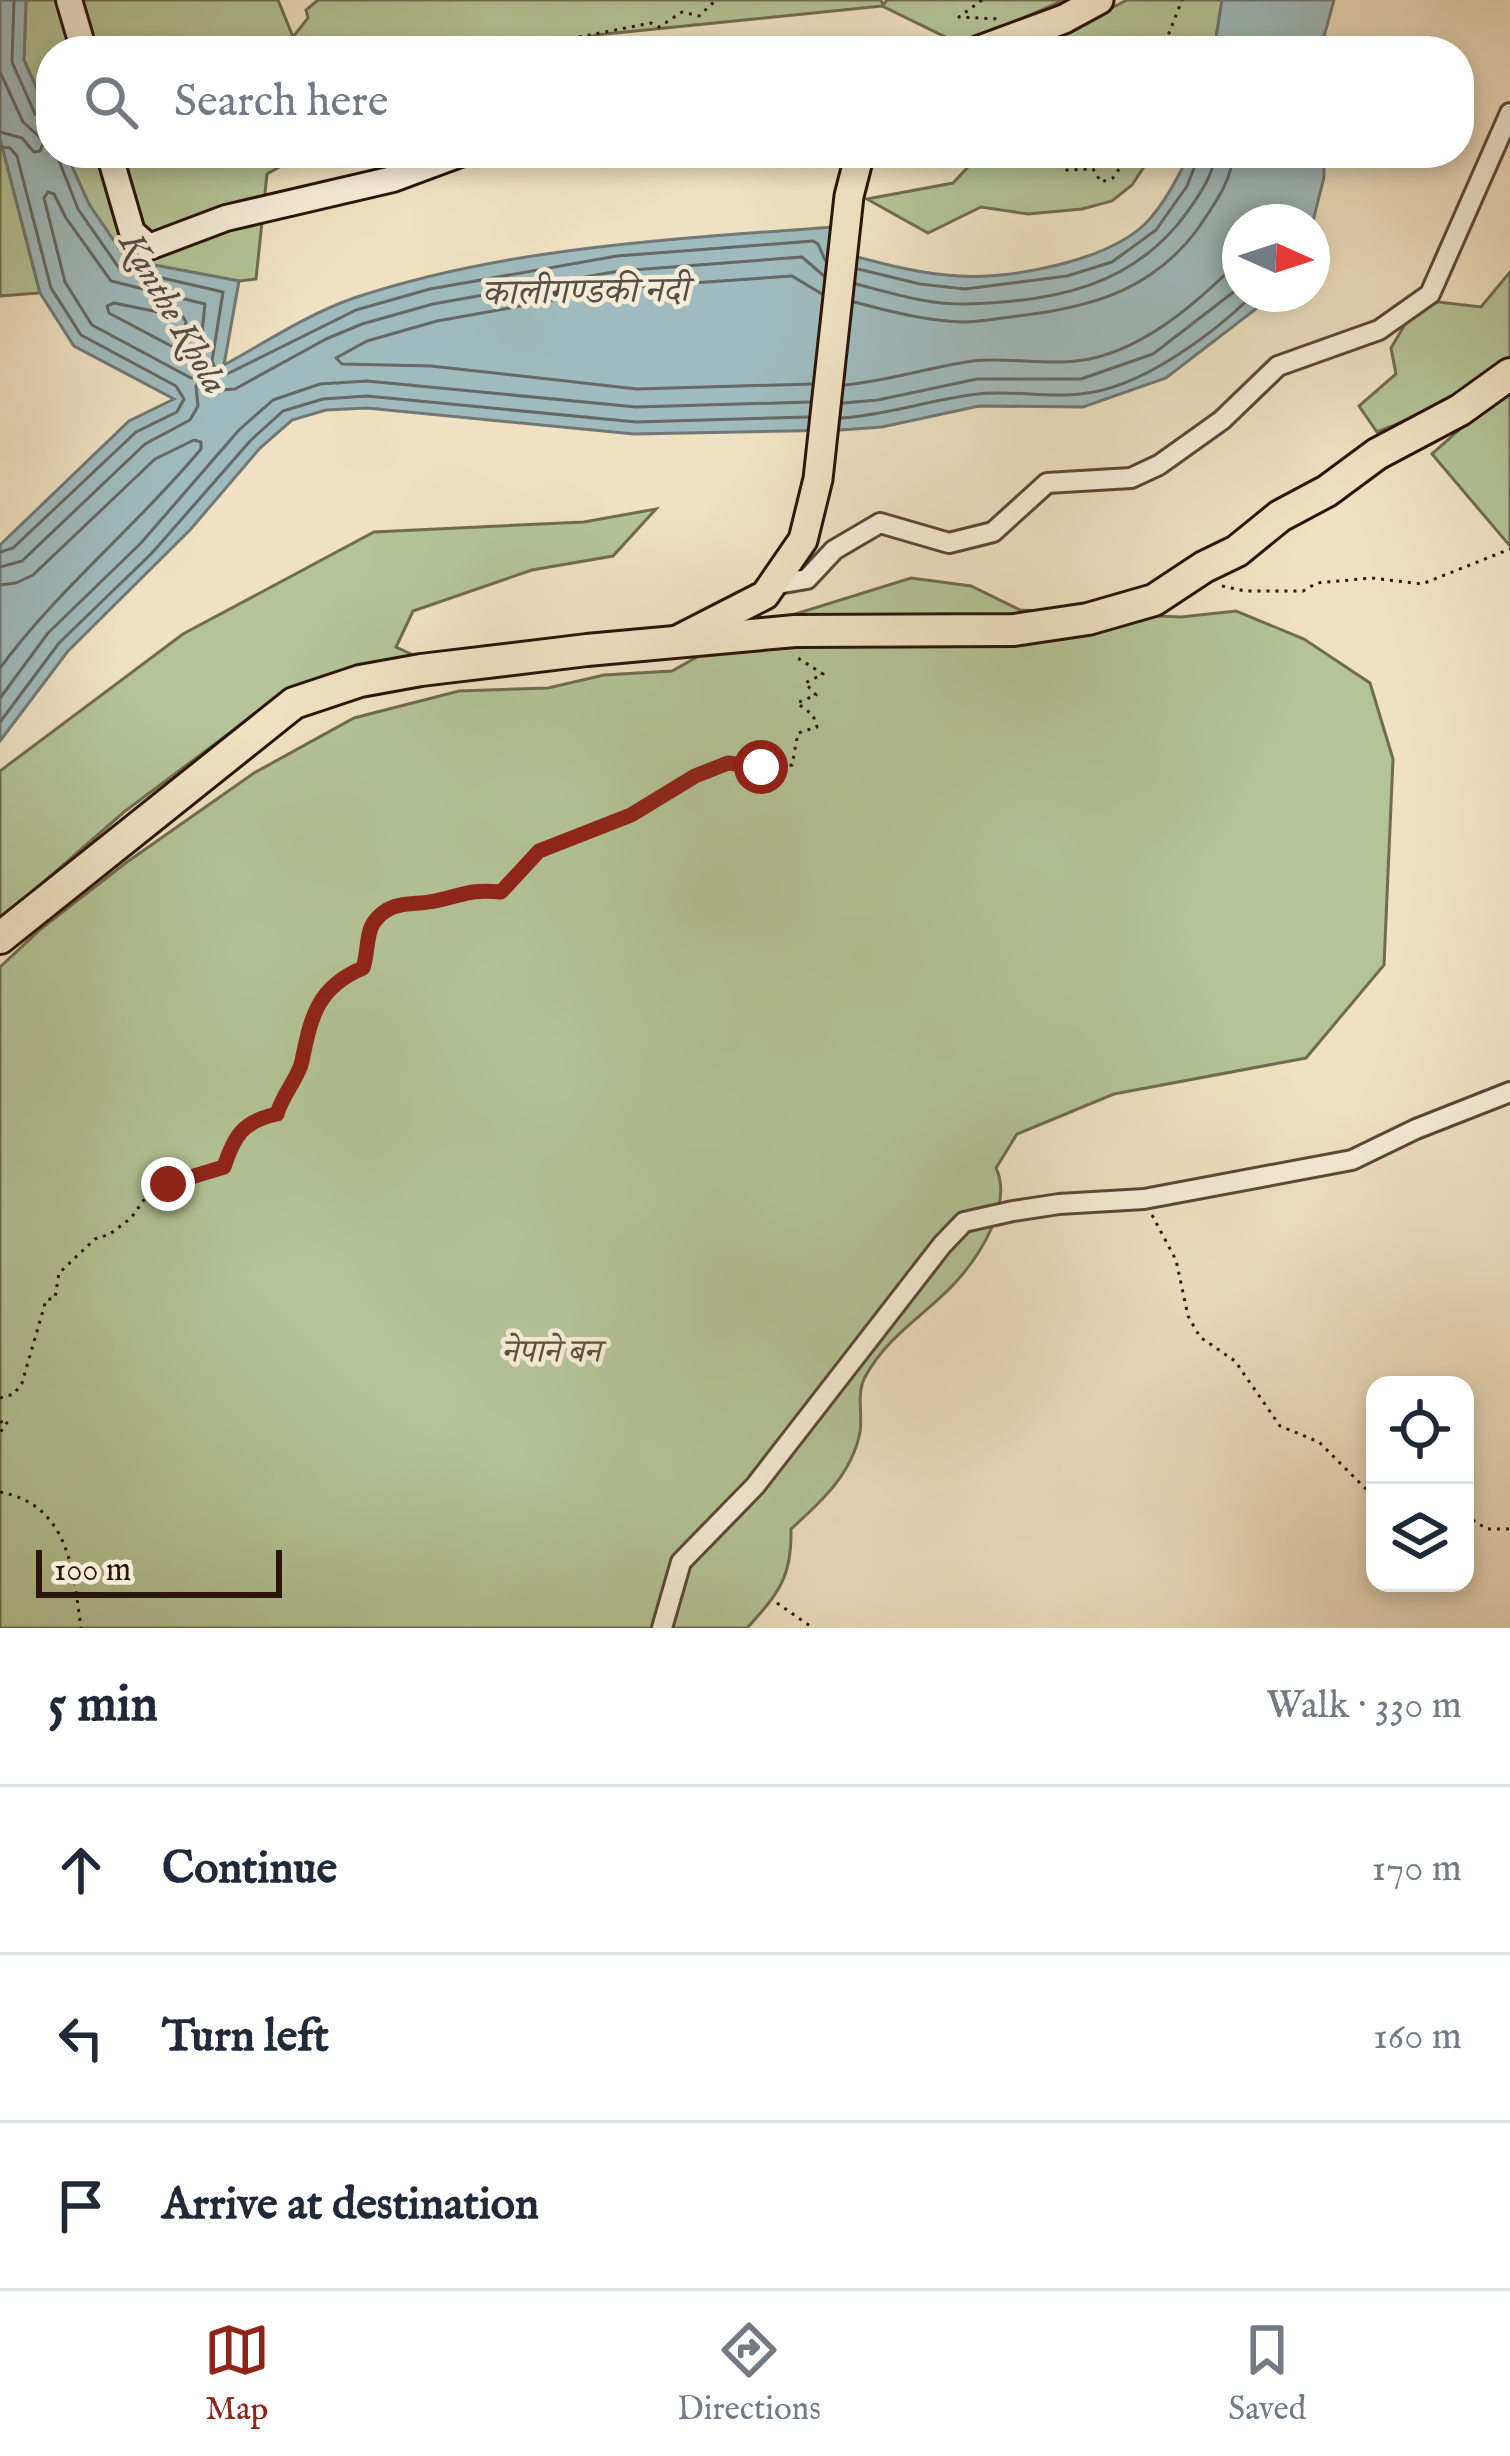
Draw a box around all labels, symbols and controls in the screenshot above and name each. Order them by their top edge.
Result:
search box [36,36,1474,168]
icon: search [78,69,144,135]
text: Search here [174,74,388,131]
north arrow [1222,204,1330,312]
water label: Kanthe Khola [107,222,237,403]
water label: कालीगण्डकी नदी [481,268,696,318]
route start [734,740,788,794]
route end [141,1157,195,1211]
park label: नेपाने बन [501,1332,607,1374]
map controls [1366,1376,1474,1592]
button: locate [1366,1376,1474,1484]
button: layers [1366,1484,1474,1592]
scale bar [36,1544,282,1597]
text: 100 m [54,1550,131,1592]
text: 5 min [48,1674,158,1739]
text: Walk · 330 m [1266,1682,1462,1731]
icon: ahead [48,1837,114,1903]
text: Continue [162,1841,337,1898]
text: 170 m [1371,1845,1462,1894]
icon: left [48,2005,114,2071]
text: Turn left [162,2009,329,2066]
text: 160 m [1373,2013,1462,2062]
icon: arrive [48,2173,114,2239]
text: Arrive at destination [162,2177,539,2234]
tab: Map [204,2317,270,2431]
tab: Directions [677,2317,821,2431]
tab: Saved [1228,2317,1306,2431]

